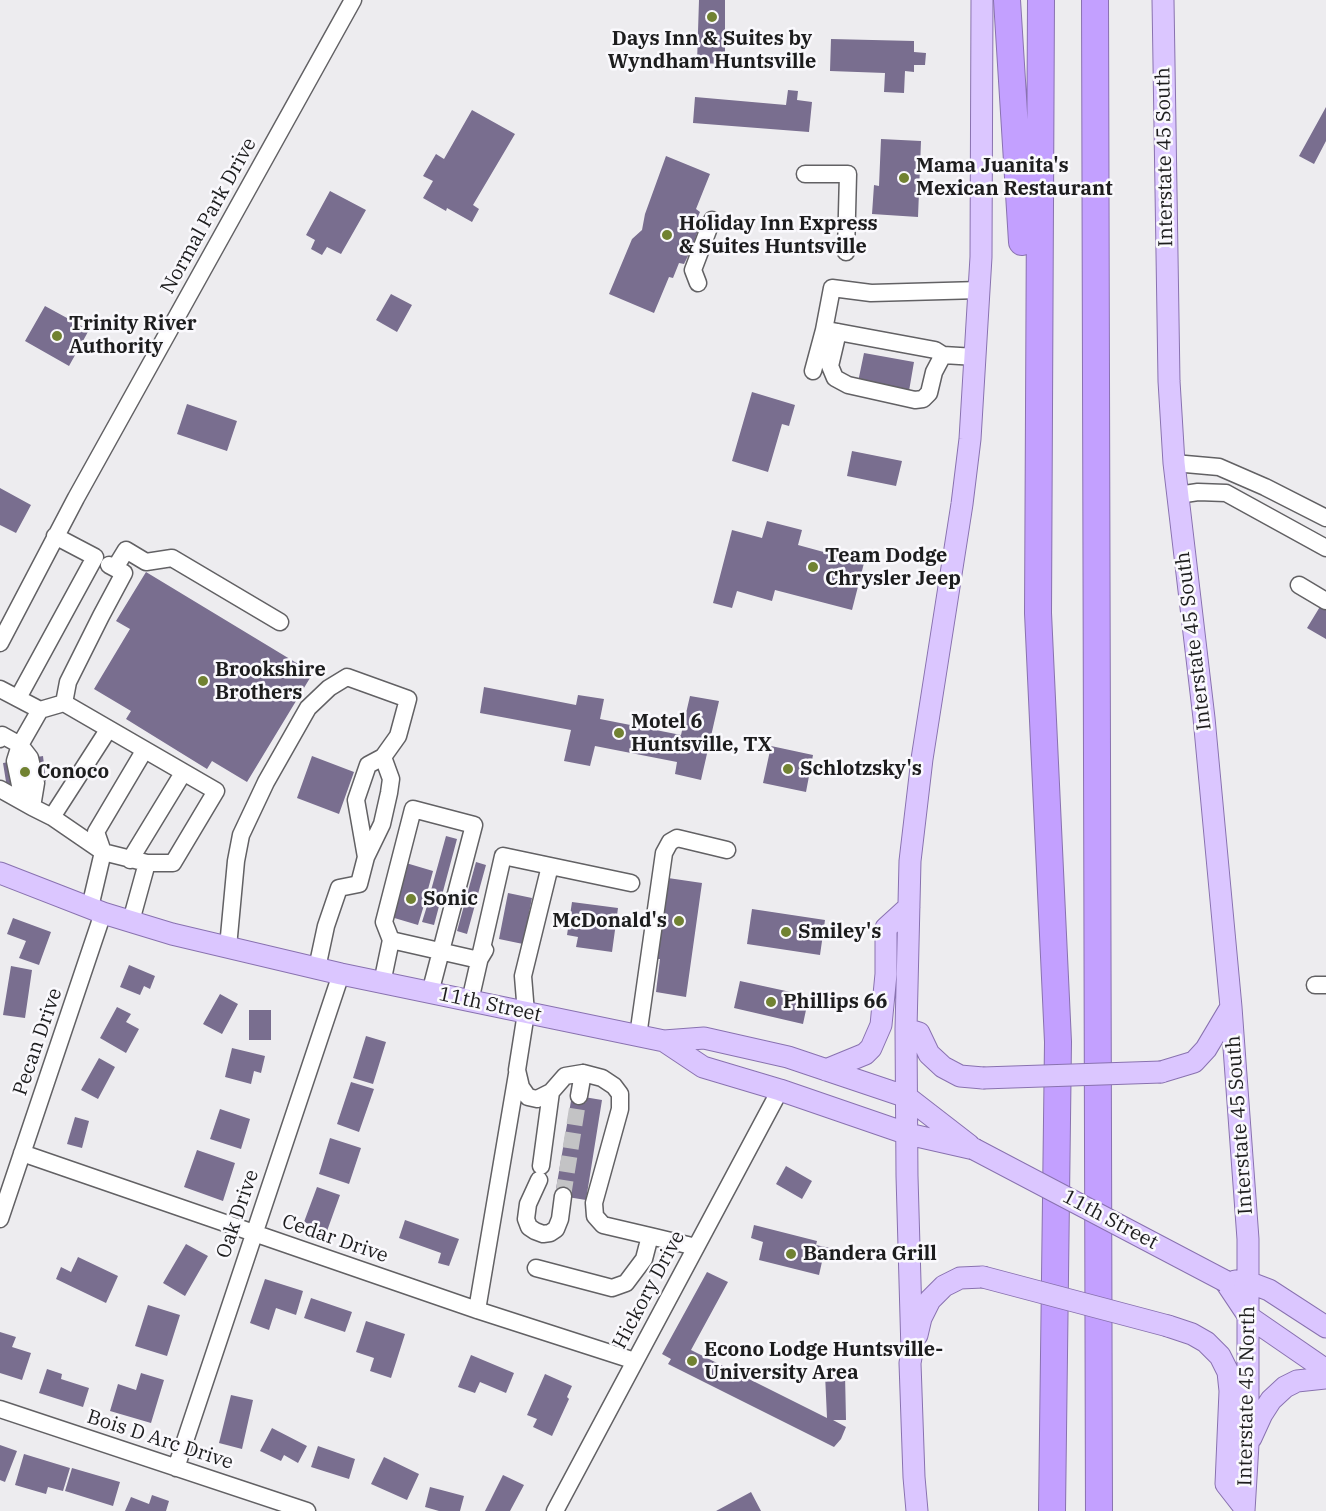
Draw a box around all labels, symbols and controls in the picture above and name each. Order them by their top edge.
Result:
marker: Days Inn & Suites by Wyndham Huntsville [705,10,719,24]
place label: Days Inn & Suites by Wyndham Huntsville [608,27,816,74]
street label: Interstate 45 South [1151,67,1179,247]
street label: Normal Park Drive [156,134,262,298]
place label: Mama Juanita's Mexican Restaurant [916,154,1113,201]
marker: Mama Juanita's Mexican Restaurant [897,171,911,185]
place label: Holiday Inn Express & Suites Huntsville [679,212,878,259]
marker: Holiday Inn Express & Suites Huntsville [660,228,674,242]
place label: Trinity River Authority [69,312,197,359]
marker: Trinity River Authority [50,329,64,343]
place label: Team Dodge Chrysler Jeep [825,544,961,591]
street label: Interstate 45 South [1171,550,1217,732]
marker: Team Dodge Chrysler Jeep [806,560,820,574]
place label: Brookshire Brothers [215,658,326,705]
marker: Brookshire Brothers [196,674,210,688]
place label: Motel 6 Huntsville, TX [631,710,772,757]
marker: Motel 6 Huntsville, TX [612,726,626,740]
place label: Schlotzsky's [800,757,922,781]
place label: Conoco [37,760,109,784]
marker: Schlotzsky's [781,762,795,776]
marker: Conoco [18,765,32,779]
place label: Sonic [423,887,478,911]
marker: Sonic [404,892,418,906]
place label: McDonald's [552,909,667,933]
marker: McDonald's [672,914,686,928]
place label: Smiley's [798,920,881,944]
marker: Smiley's [779,925,793,939]
street label: 11th Street [436,982,544,1028]
street label: Pecan Drive [8,985,68,1099]
place label: Phillips 66 [783,990,888,1014]
marker: Phillips 66 [764,995,778,1009]
street label: Interstate 45 South [1222,1035,1258,1215]
street label: Oak Drive [212,1167,264,1261]
street label: 11th Street [1058,1185,1162,1255]
street label: Cedar Drive [279,1210,391,1268]
street label: Hickory Drive [608,1227,690,1353]
place label: Bandera Grill [803,1242,937,1266]
marker: Bandera Grill [784,1247,798,1261]
street label: Interstate 45 North [1233,1306,1261,1486]
place label: Econo Lodge Huntsville- University Area [704,1338,943,1385]
marker: Econo Lodge Huntsville- University Area [685,1354,699,1368]
street label: Bois D Arc Drive [84,1405,236,1475]

